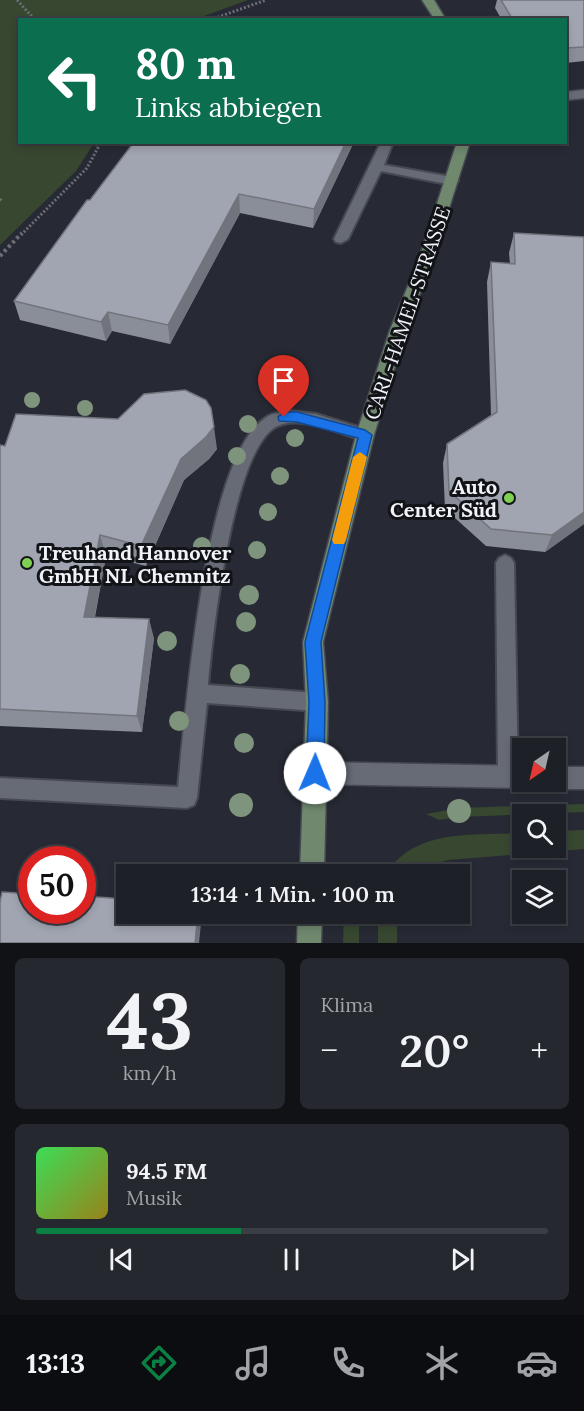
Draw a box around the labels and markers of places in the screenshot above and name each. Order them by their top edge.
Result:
pin [258,355,309,417]
place label: Auto Center Süd [390,474,497,522]
marker: Auto Center Süd [502,491,516,505]
place label: Treuhand Hannover GmbH NL Chemnitz [39,540,232,588]
marker: Treuhand Hannover GmbH NL Chemnitz [20,556,34,570]

